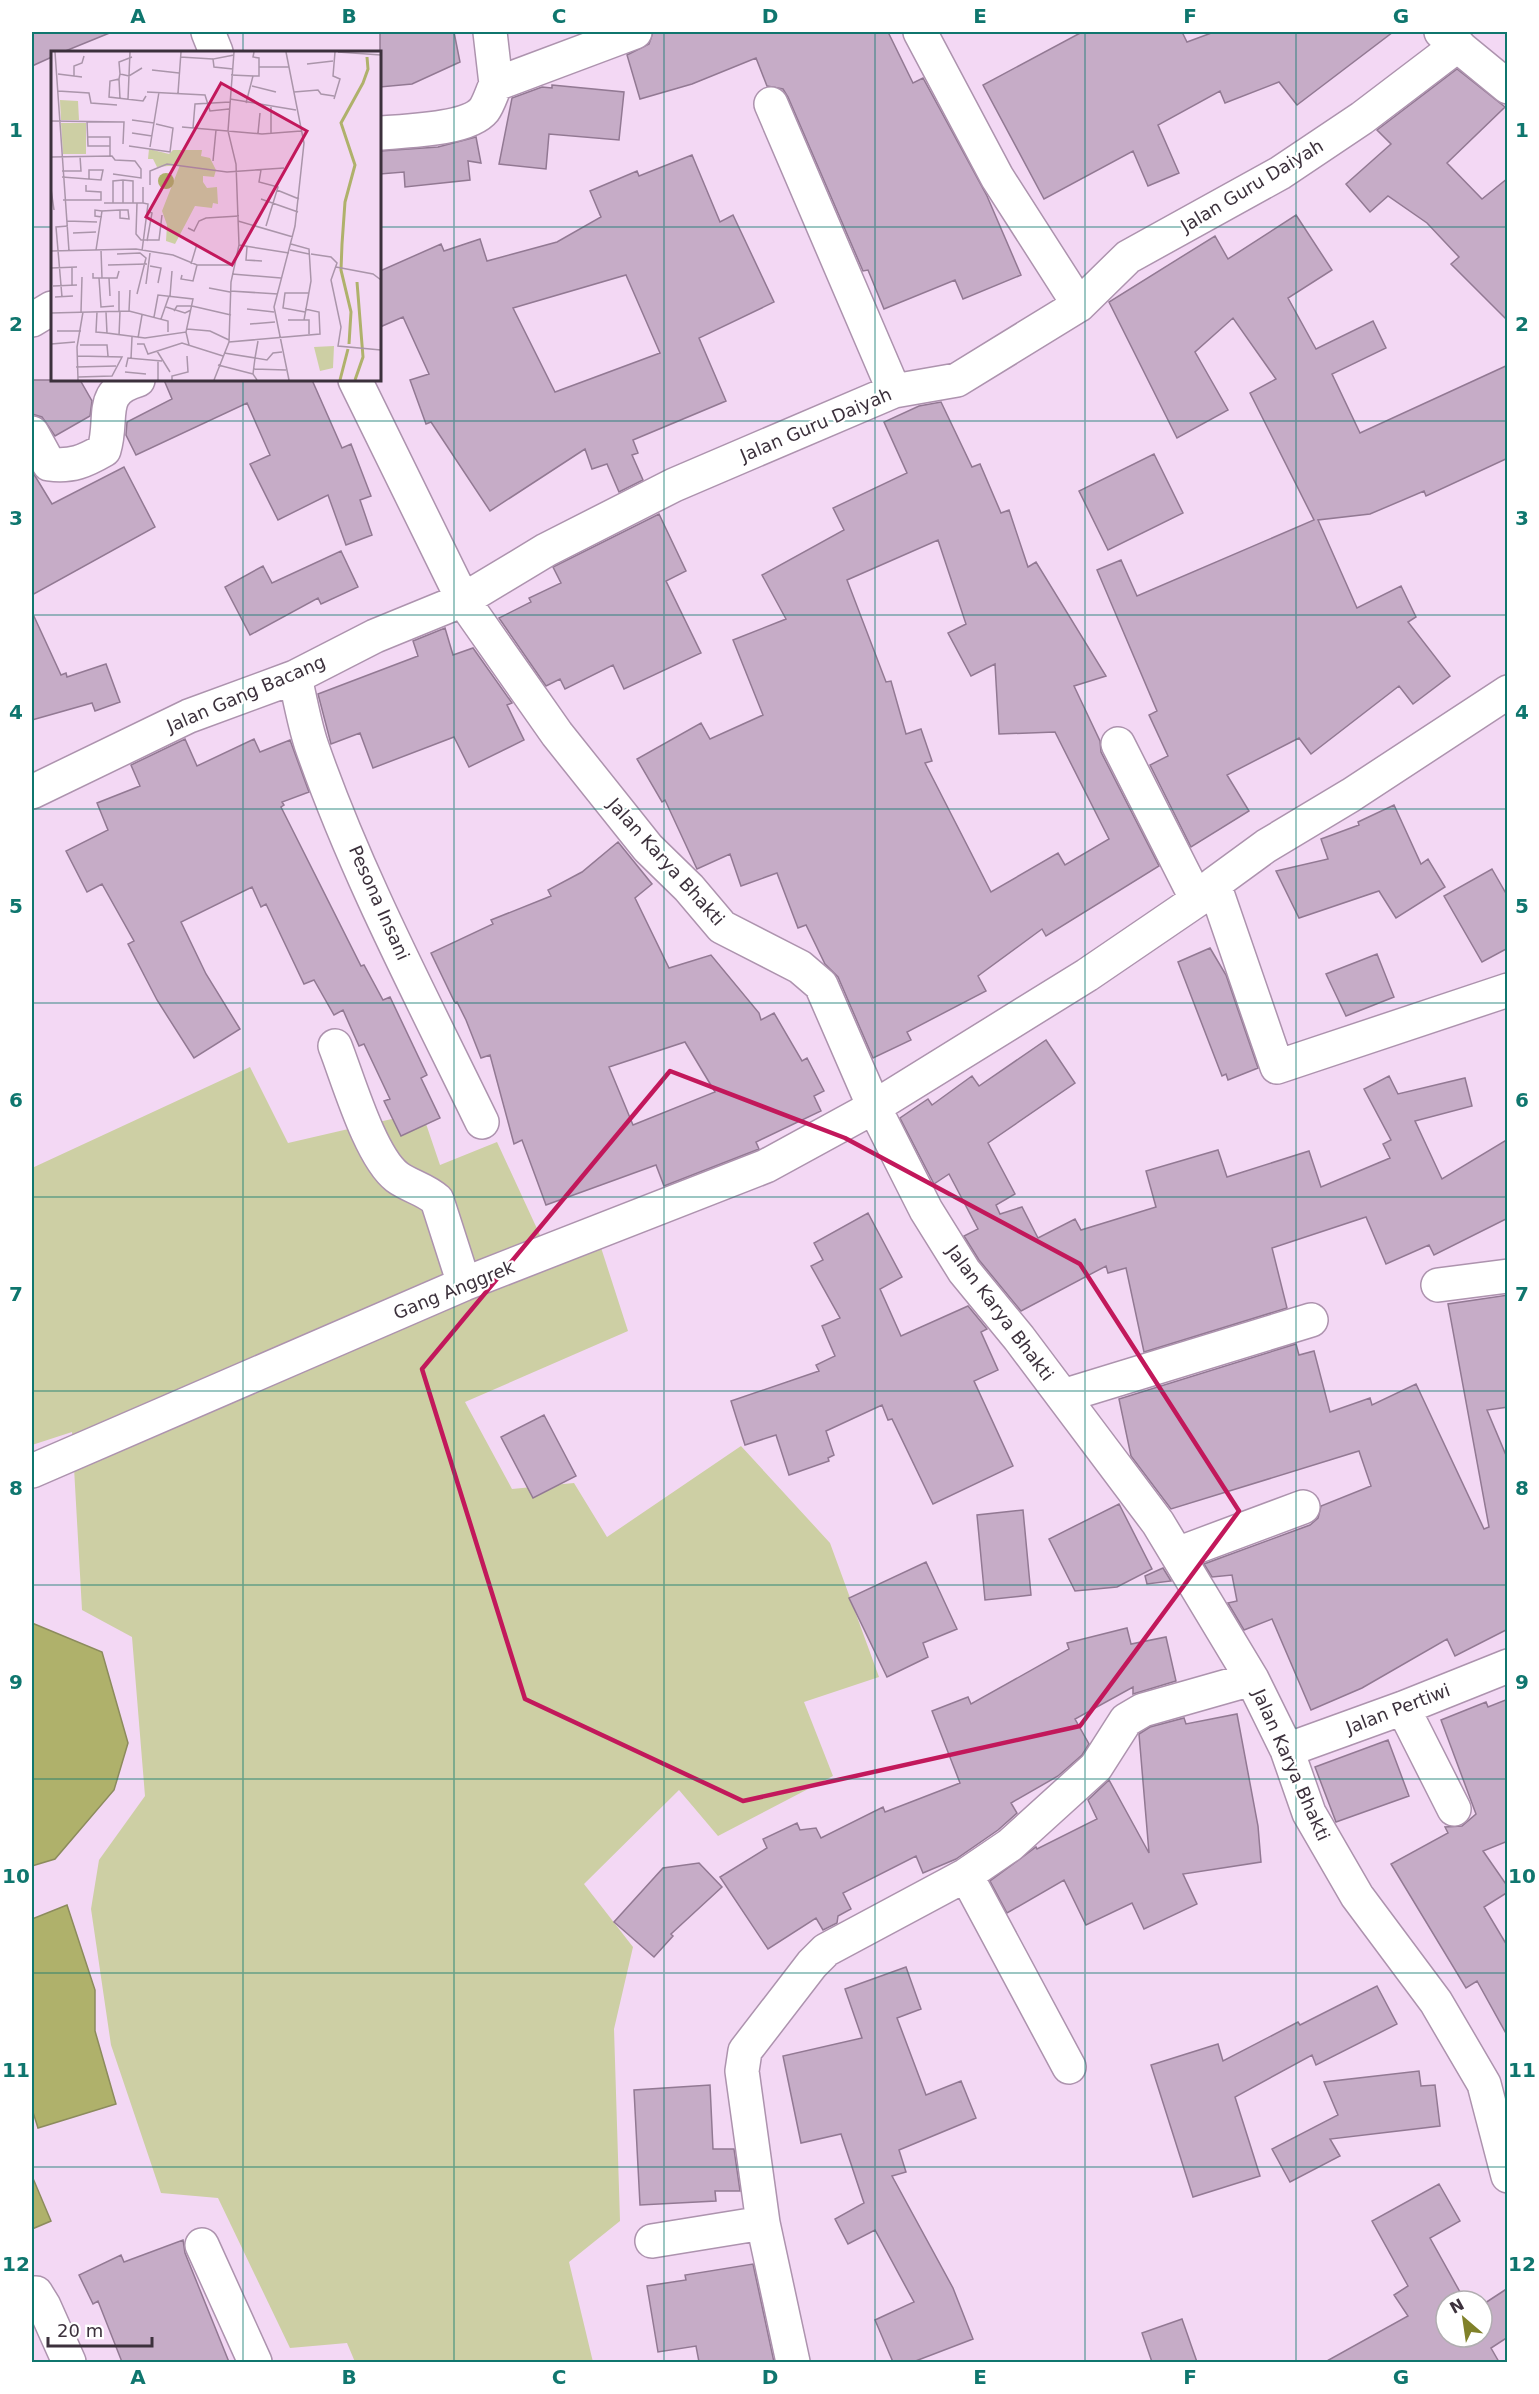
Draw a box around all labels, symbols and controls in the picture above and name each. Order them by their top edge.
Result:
text: A [130,4,146,28]
text: B [341,4,357,28]
text: C [552,4,566,28]
text: D [762,4,778,28]
text: E [973,4,987,28]
text: F [1183,4,1197,28]
text: G [1393,4,1409,28]
inset map [51,51,381,381]
text: 1 [9,118,23,142]
text: 1 [1515,118,1529,142]
street label: Jalan Guru Daiyah [1176,135,1327,237]
text: 2 [9,312,23,336]
text: 2 [1515,312,1529,336]
street label: Jalan Guru Daiyah [736,383,895,466]
text: 3 [9,506,23,530]
text: 3 [1515,506,1529,530]
street label: Jalan Gang Bacang [162,651,328,737]
text: 4 [9,700,23,724]
text: 4 [1515,700,1529,724]
street label: Jalan Karya Bhakti [603,793,729,930]
street label: Pesona Insani [345,842,414,963]
text: 5 [9,894,23,918]
text: 5 [1515,894,1529,918]
text: 6 [9,1088,23,1112]
text: 6 [1515,1088,1529,1112]
street label: Jalan Karya Bhakti [942,1240,1058,1385]
street label: Gang Anggrek [390,1255,518,1323]
text: 7 [9,1282,23,1306]
text: 7 [1515,1282,1529,1306]
text: 8 [9,1476,23,1500]
text: 8 [1515,1476,1529,1500]
text: 9 [9,1670,23,1694]
text: 9 [1515,1670,1529,1694]
street label: Jalan Pertiwi [1342,1679,1453,1738]
street label: Jalan Karya Bhakti [1248,1685,1334,1844]
text: 10 [2,1864,30,1888]
text: 10 [1508,1864,1536,1888]
text: 11 [2,2058,30,2082]
text: 11 [1508,2058,1536,2082]
text: 12 [2,2252,30,2276]
text: 12 [1508,2252,1536,2276]
north arrow [1434,2289,1494,2349]
text: N [1447,2295,1467,2318]
scale bar [48,2310,152,2348]
text: 20 m [57,2320,103,2341]
text: A [130,2365,146,2389]
text: B [341,2365,357,2389]
text: C [552,2365,566,2389]
text: D [762,2365,778,2389]
text: E [973,2365,987,2389]
text: F [1183,2365,1197,2389]
text: G [1393,2365,1409,2389]

